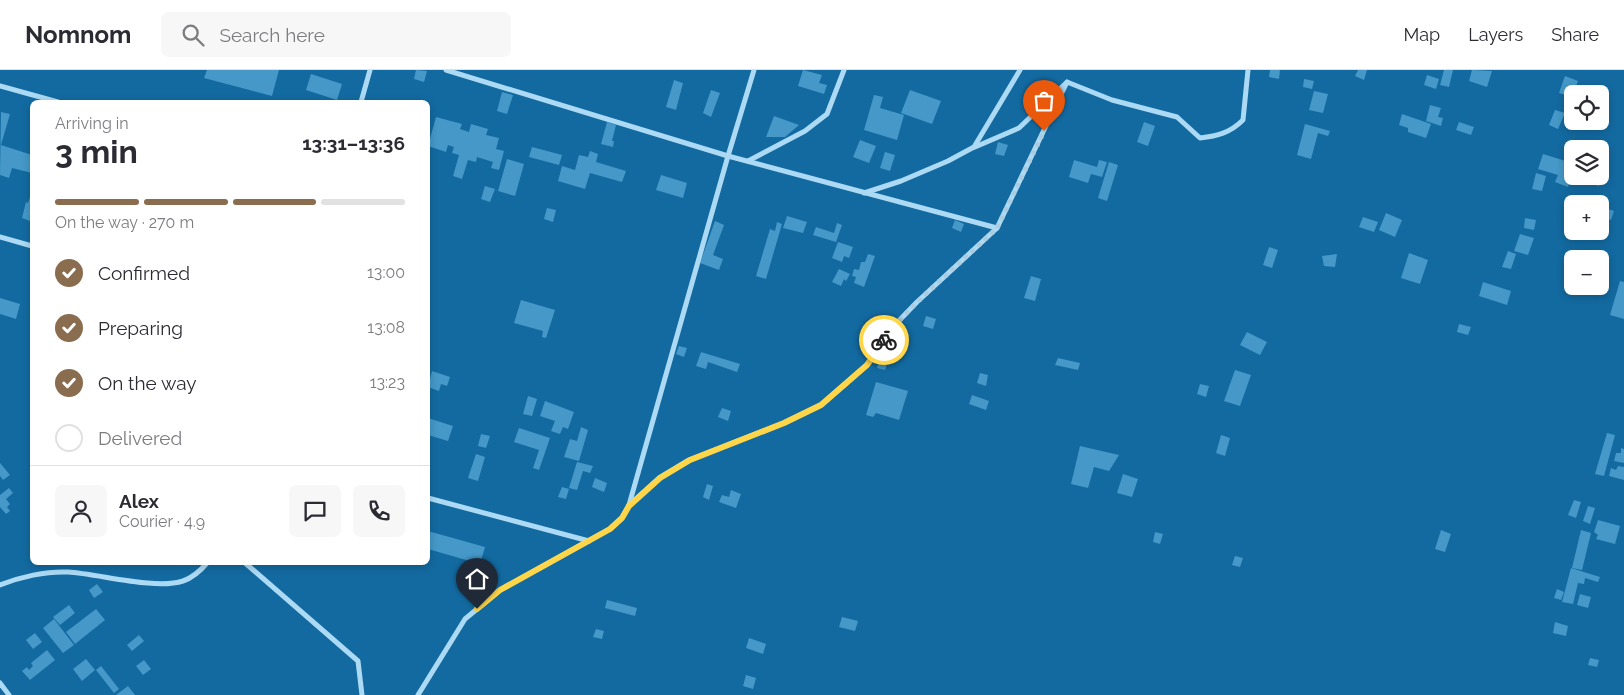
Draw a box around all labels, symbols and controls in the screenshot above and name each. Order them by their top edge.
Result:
search box [161,12,511,57]
text: Nomnom [25,20,131,49]
icon: search [179,21,207,49]
text: Search here [219,24,325,46]
text: Map [1404,24,1440,45]
text: Layers [1468,24,1523,45]
text: Share [1551,24,1599,45]
pin [1023,80,1065,131]
map controls [1564,85,1609,295]
button: locate [1564,85,1609,130]
icon: bag [1030,87,1058,115]
text: Arriving in [55,114,129,133]
text: 13:31–13:36 [302,132,405,154]
text: 3 min [55,133,138,170]
button: layers [1564,140,1609,185]
button: + [1564,195,1609,240]
text: On the way · 270 m [55,213,194,232]
button: − [1564,250,1609,295]
icon: check [55,259,83,287]
text: Confirmed [98,262,190,284]
text: 13:00 [367,263,405,282]
icon: check [55,314,83,342]
courier [859,315,909,365]
text: Preparing [98,317,183,339]
text: 13:08 [367,318,405,337]
icon: bike [870,326,898,354]
icon: check [55,369,83,397]
text: On the way [98,372,197,394]
text: 13:23 [370,373,405,392]
text: Delivered [98,427,182,449]
button: person [55,485,107,537]
button: chat [289,485,341,537]
button: phone [353,485,405,537]
text: Alex [119,490,159,512]
text: Courier · 4.9 [119,512,205,531]
pin [456,558,498,609]
icon: home [463,565,491,593]

